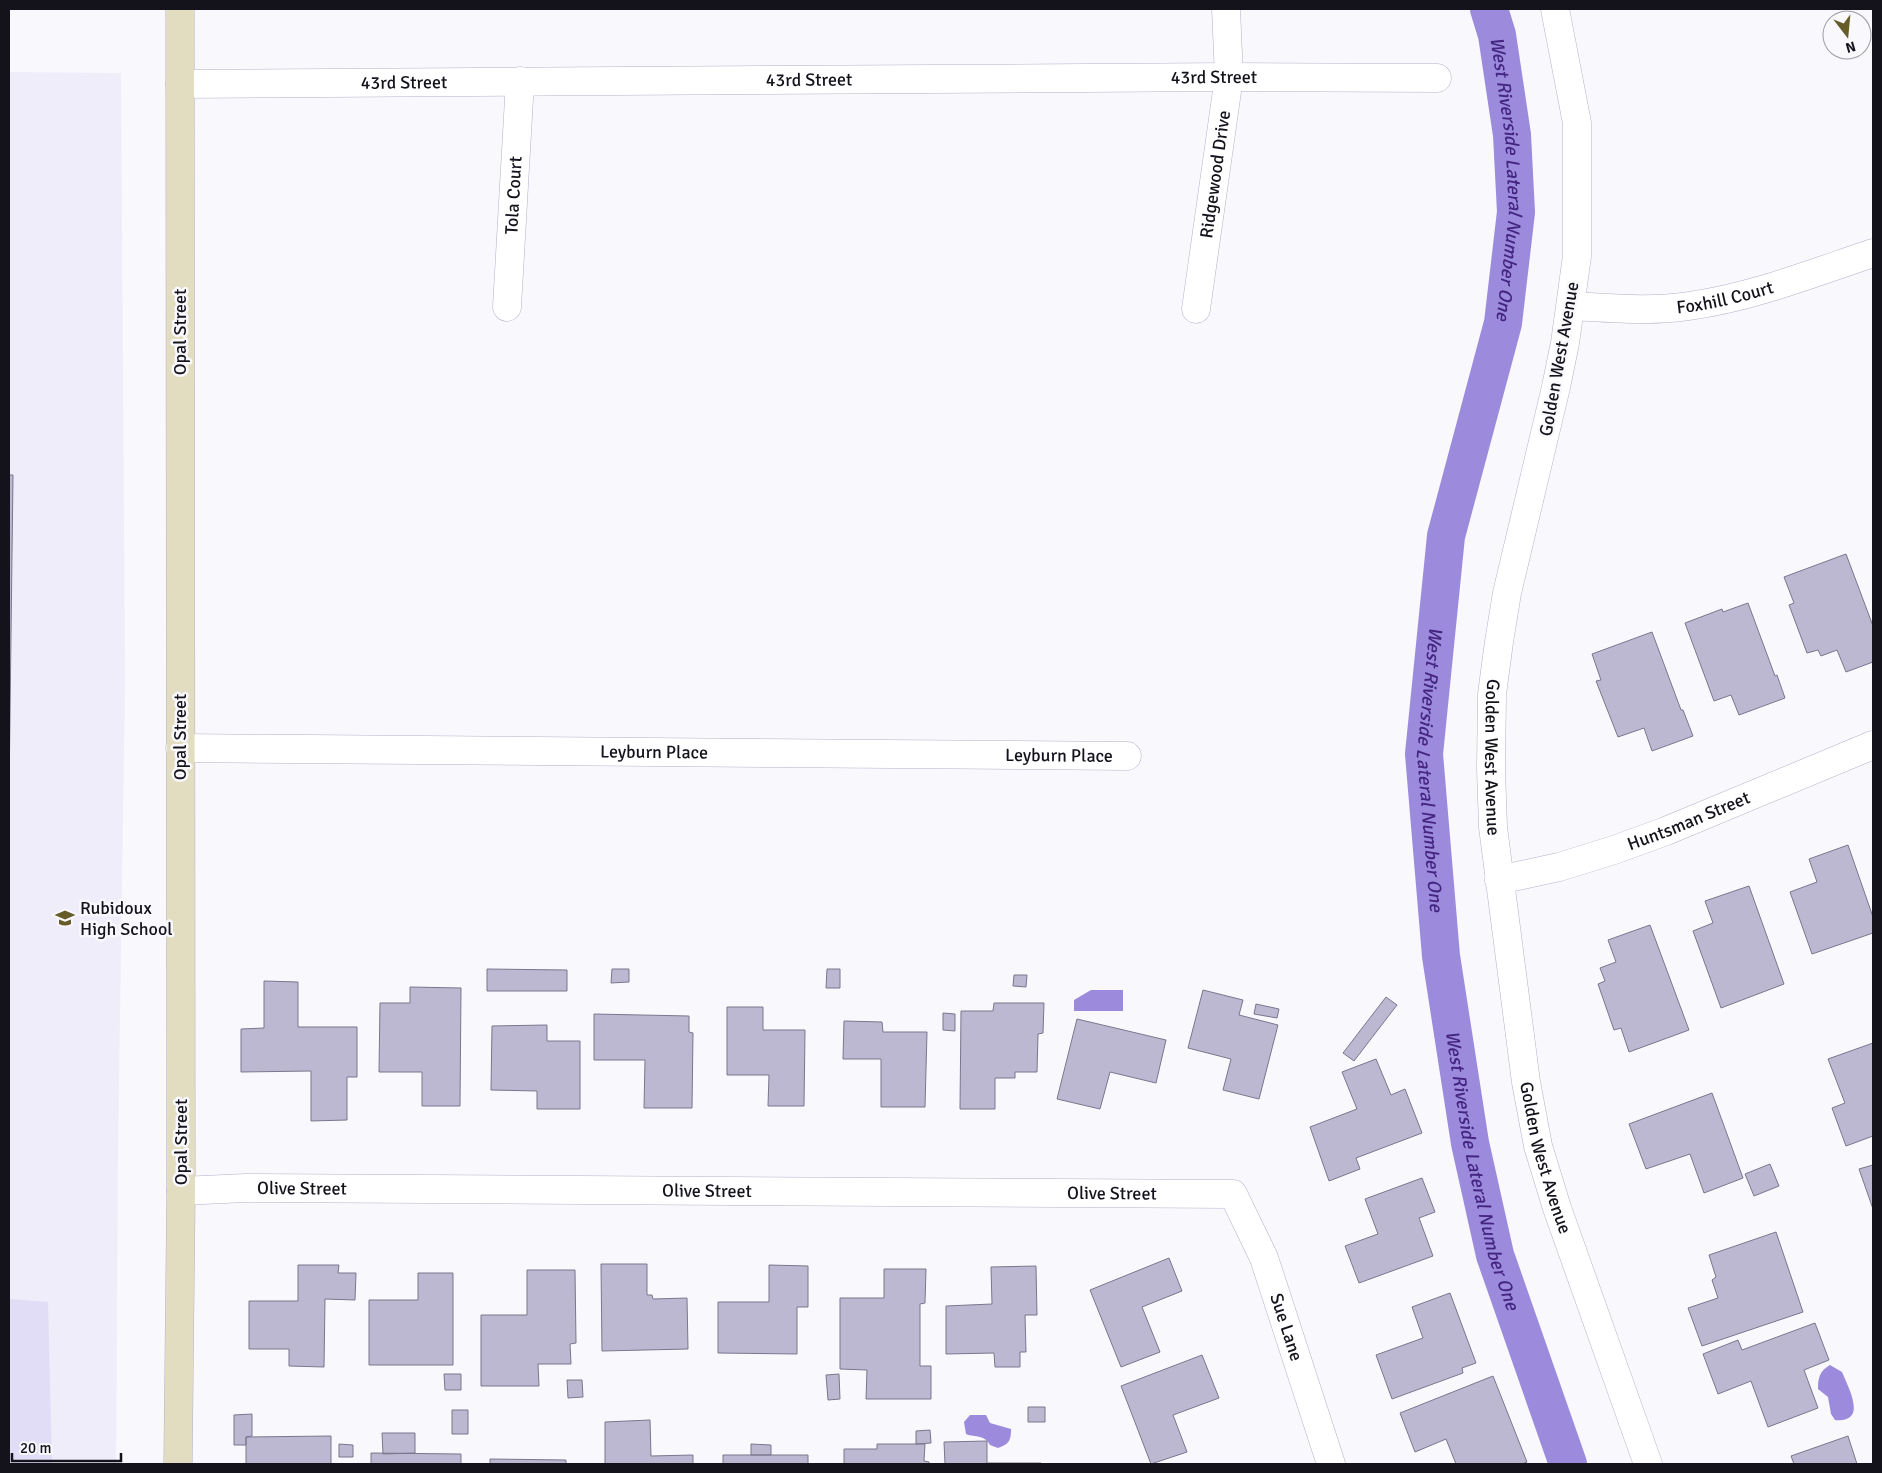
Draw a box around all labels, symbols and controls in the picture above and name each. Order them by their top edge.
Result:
north arrow [1822,10,1872,60]
water label: West Riverside Lateral Number One [1484,35,1527,323]
text: N [1843,38,1857,57]
street label: 43rd Street [1171,66,1257,88]
street label: 43rd Street [766,69,852,91]
street label: 43rd Street [361,71,447,94]
street label: Ridgewood Drive [1195,109,1235,240]
street label: Tola Court [500,155,527,235]
street label: Foxhill Court [1675,276,1776,319]
street label: Golden West Avenue [1535,280,1583,438]
street label: Opal Street [169,289,191,375]
water label: West Riverside Lateral Number One [1411,626,1448,914]
street label: Golden West Avenue [1480,678,1505,837]
street label: Opal Street [169,694,191,780]
street label: Leyburn Place [600,741,708,763]
street label: Leyburn Place [1005,744,1113,767]
street label: Huntsman Street [1624,786,1753,855]
place label: Rubidoux High School [80,897,173,940]
school or university icon: Rubidoux High School [54,907,76,929]
water label: West Riverside Lateral Number One [1440,1029,1525,1315]
street label: Golden West Avenue [1515,1080,1576,1237]
street label: Opal Street [170,1099,192,1185]
street label: Olive Street [257,1177,347,1200]
street label: Olive Street [662,1180,752,1202]
street label: Olive Street [1067,1182,1157,1205]
street label: Sue Lane [1265,1291,1308,1364]
scale bar [12,1430,121,1462]
text: 20 m [20,1439,51,1457]

